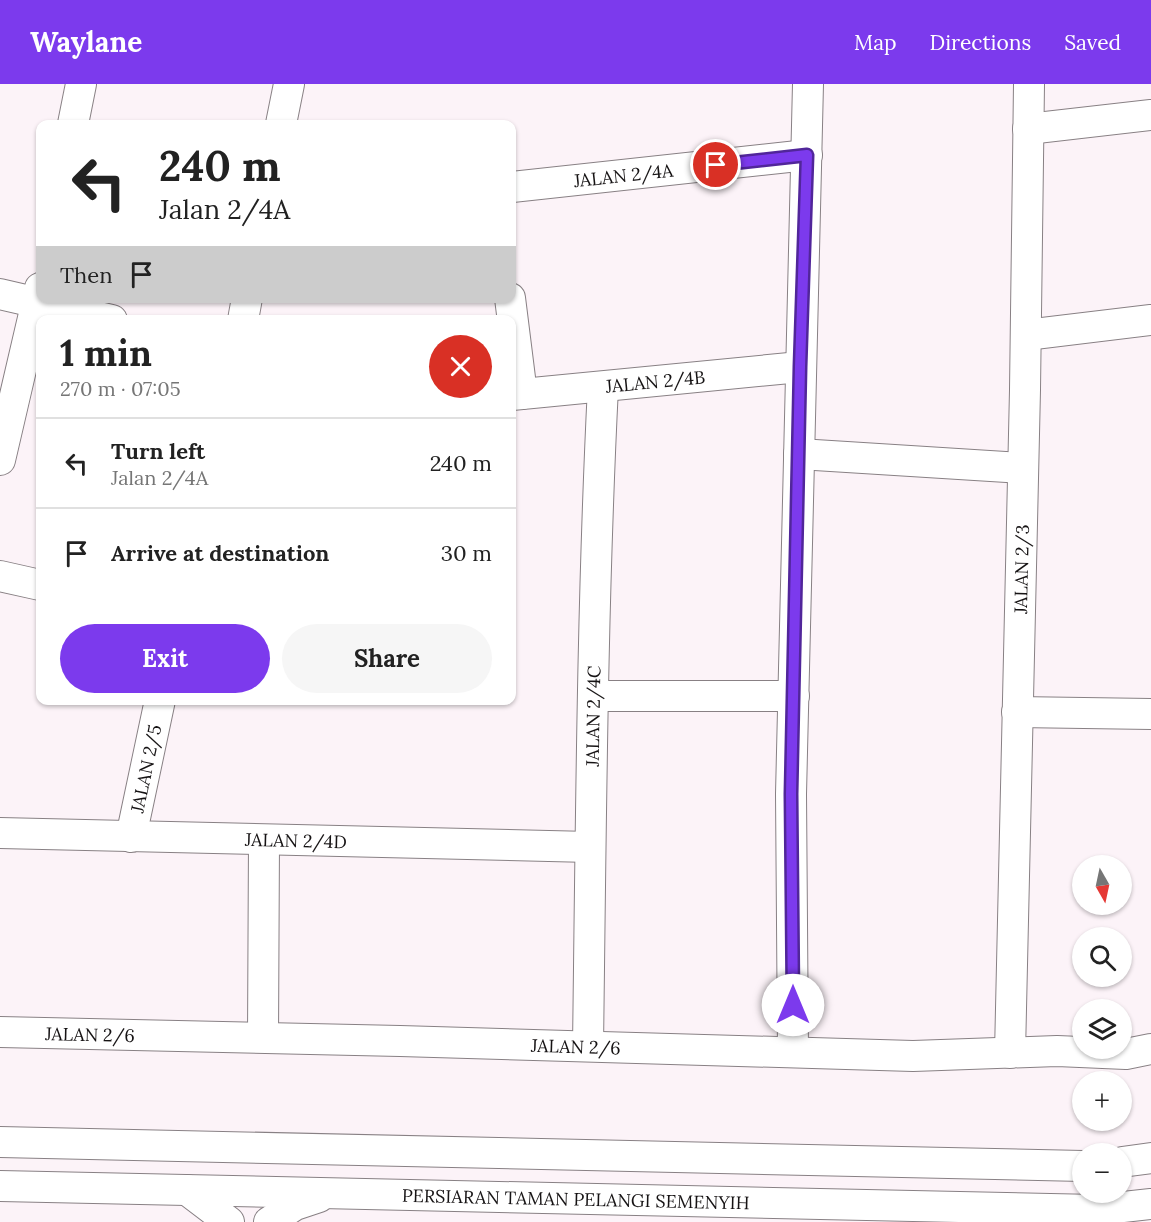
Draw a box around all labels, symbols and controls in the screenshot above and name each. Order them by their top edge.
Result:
text: Waylane [30,24,142,60]
text: Map [854,29,897,56]
text: Directions [930,29,1031,56]
text: Saved [1064,29,1121,56]
text: 240 m [159,139,281,193]
pin [690,139,741,190]
icon: left [60,144,138,222]
icon: arrive [699,148,732,181]
street label: JALAN 2/4A [571,158,675,192]
text: Jalan 2/4A [159,192,290,226]
icon: arrive [125,258,158,291]
text: Then [60,261,113,289]
text: 1 min [60,330,152,376]
button: close [429,335,492,398]
street label: JALAN 2/4B [604,365,706,397]
text: 270 m · 07:05 [60,376,181,401]
text: Turn left [111,437,205,465]
icon: left [60,447,93,480]
text: 240 m [430,449,492,477]
text: Jalan 2/4A [111,465,208,490]
street label: JALAN 2/3 [1008,524,1033,615]
icon: arrive [60,537,93,570]
text: Arrive at destination [111,539,329,567]
text: 30 m [441,539,492,567]
button: Exit [60,624,270,693]
button: Share [282,624,492,693]
street label: JALAN 2/4C [580,665,605,768]
street label: JALAN 2/5 [125,722,166,816]
street label: JALAN 2/4D [244,827,347,853]
north arrow [1072,855,1132,915]
map controls [1072,855,1132,1203]
button: search [1072,927,1132,987]
position arrow [761,973,825,1037]
button: layers [1072,999,1132,1059]
street label: JALAN 2/6 [44,1021,135,1047]
street label: JALAN 2/6 [530,1033,621,1059]
button: + [1072,1071,1132,1131]
button: − [1072,1143,1132,1203]
street label: PERSIARAN TAMAN PELANGI SEMENYIH [402,1183,750,1214]

